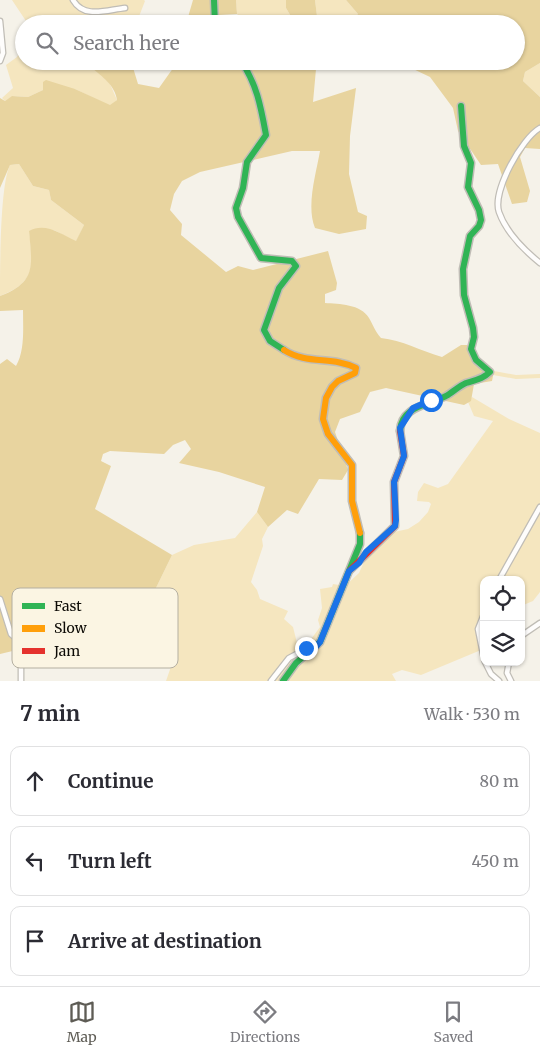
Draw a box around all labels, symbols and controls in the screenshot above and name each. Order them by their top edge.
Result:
search box [15,15,525,70]
icon: search [33,29,61,57]
text: Search here [73,31,180,55]
route start [420,389,443,412]
map controls [480,576,525,666]
button: locate [480,576,525,621]
legend [12,588,178,668]
text: Fast [54,597,82,615]
text: Slow [54,619,87,637]
button: layers [480,621,525,666]
route end [295,637,318,660]
text: Jam [53,642,80,660]
text: 7 min [20,700,80,727]
text: Walk · 530 m [424,704,520,724]
icon: ahead [21,767,49,795]
text: Continue [68,769,154,793]
text: 80 m [480,771,519,791]
icon: left [21,847,49,875]
text: Turn left [68,849,152,873]
text: 450 m [471,851,519,871]
icon: arrive [21,927,49,955]
text: Arrive at destination [68,929,262,953]
tab: Map [67,998,97,1046]
tab: Directions [230,998,300,1046]
tab: Saved [434,998,473,1046]

